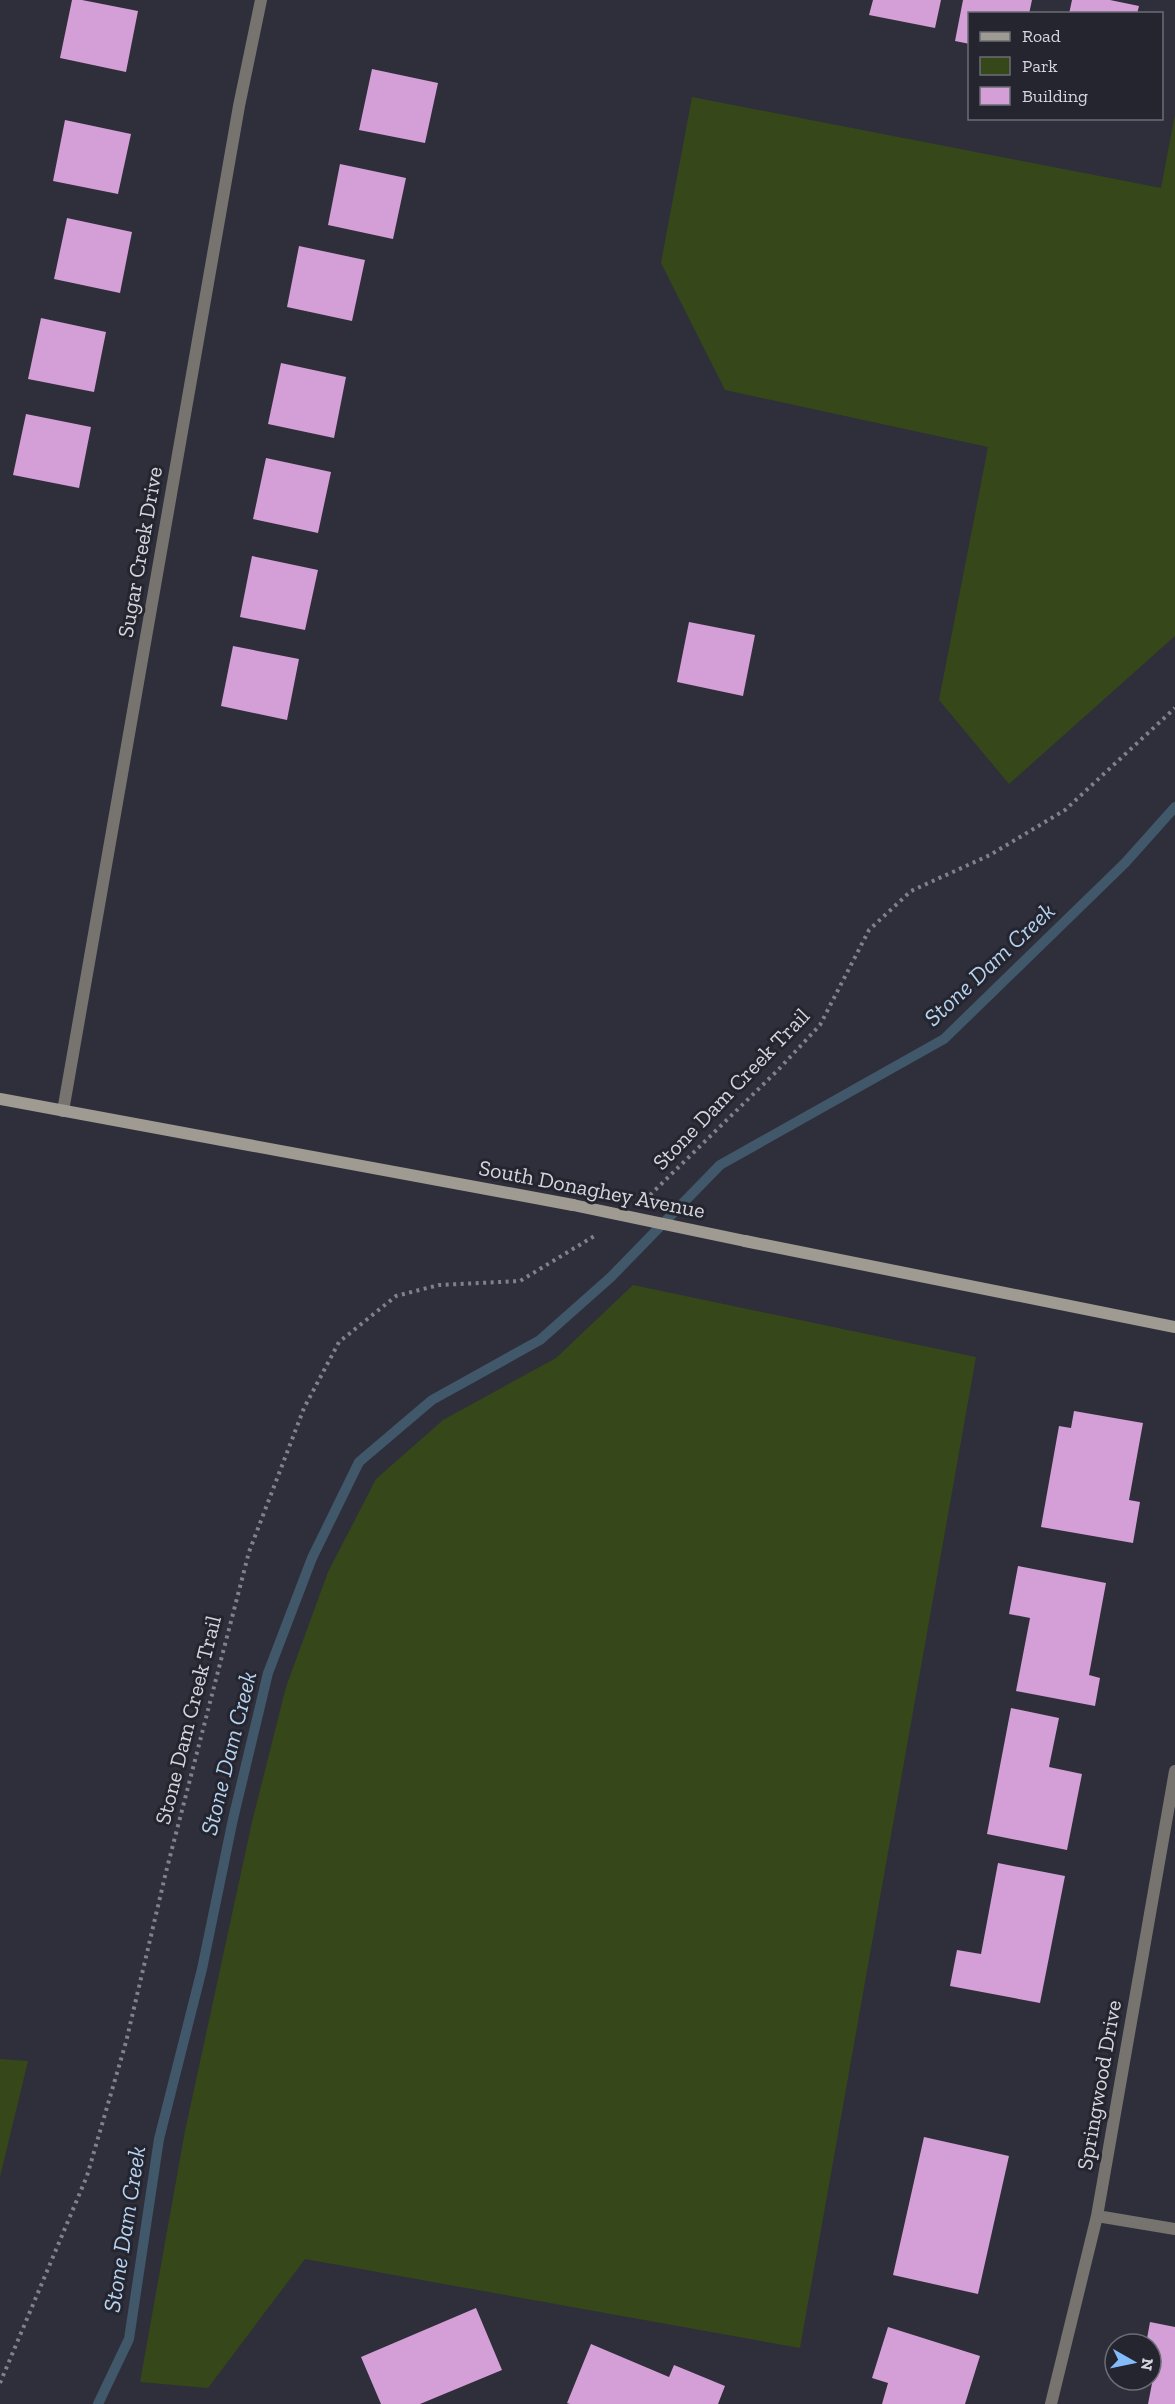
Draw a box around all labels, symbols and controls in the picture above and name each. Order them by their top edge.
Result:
legend [968,12,1163,120]
text: Road [1022,25,1061,47]
text: Park [1022,55,1058,77]
text: Building [1022,85,1088,107]
street label: Sugar Creek Drive [112,464,168,640]
water label: Stone Dam Creek [918,896,1061,1032]
street label: Stone Dam Creek Trail [647,1002,815,1176]
street label: South Donaghey Avenue [477,1154,707,1224]
street label: Stone Dam Creek Trail [149,1613,227,1827]
water label: Stone Dam Creek [194,1668,262,1838]
street label: Springwood Drive [1071,1998,1127,2172]
water label: Stone Dam Creek [97,2143,152,2314]
north arrow [1103,2332,1163,2392]
text: N [1137,2357,1158,2372]

